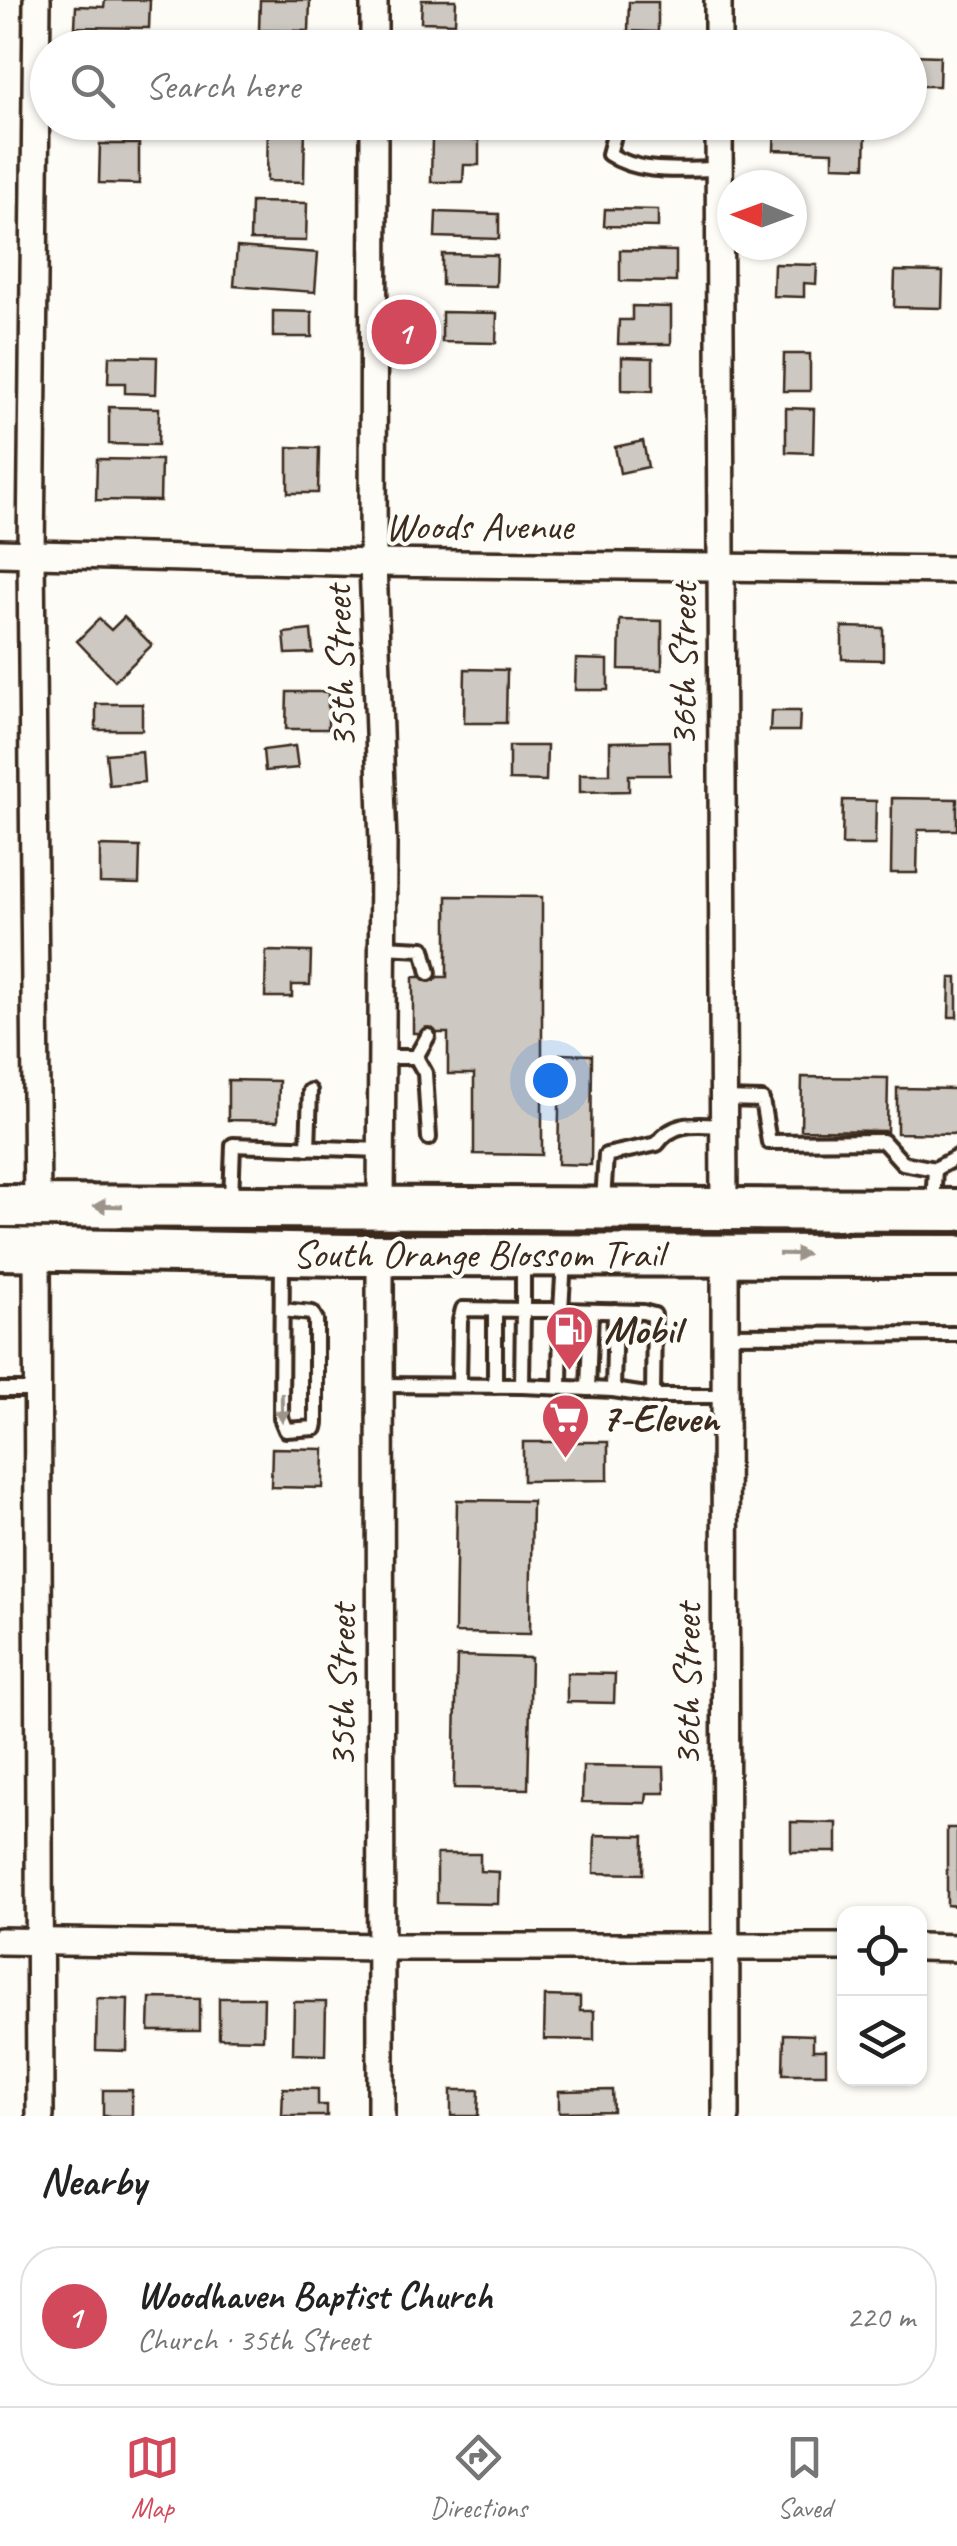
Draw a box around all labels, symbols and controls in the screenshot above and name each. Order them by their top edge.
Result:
search box [30,30,927,140]
icon: search [65,58,120,113]
text: Search here [145,62,300,109]
north arrow [717,170,807,260]
pin: 1 [372,294,436,370]
street label: Woods Avenue [385,501,576,551]
street label: 36th Street [658,580,708,747]
street label: 35th Street [312,581,368,750]
your location [525,1055,576,1106]
one-way arrow [92,1198,124,1214]
street label: South Orange Blossom Trail [293,1229,670,1279]
one-way arrow [777,1246,809,1262]
fuel station icon: Mobil [543,1304,595,1372]
place label: Mobil [604,1305,687,1355]
one-way arrow [274,1392,290,1424]
supermarket icon: 7-Eleven [540,1392,592,1460]
place label: 7-Eleven [601,1393,721,1443]
street label: 36th Street [662,1600,712,1767]
street label: 35th Street [317,1601,367,1768]
map controls [837,1906,927,2086]
button: locate [837,1906,927,1996]
button: layers [837,1996,927,2086]
text: Nearby [40,2155,146,2208]
text: Woodhaven Baptist Church [137,2272,492,2319]
text: 1 [67,2296,82,2337]
text: 220 m [846,2296,915,2337]
text: Church · 35th Street [137,2319,369,2360]
tab: Map [125,2430,180,2525]
tab: Directions [430,2430,527,2525]
tab: Saved [777,2430,832,2525]

